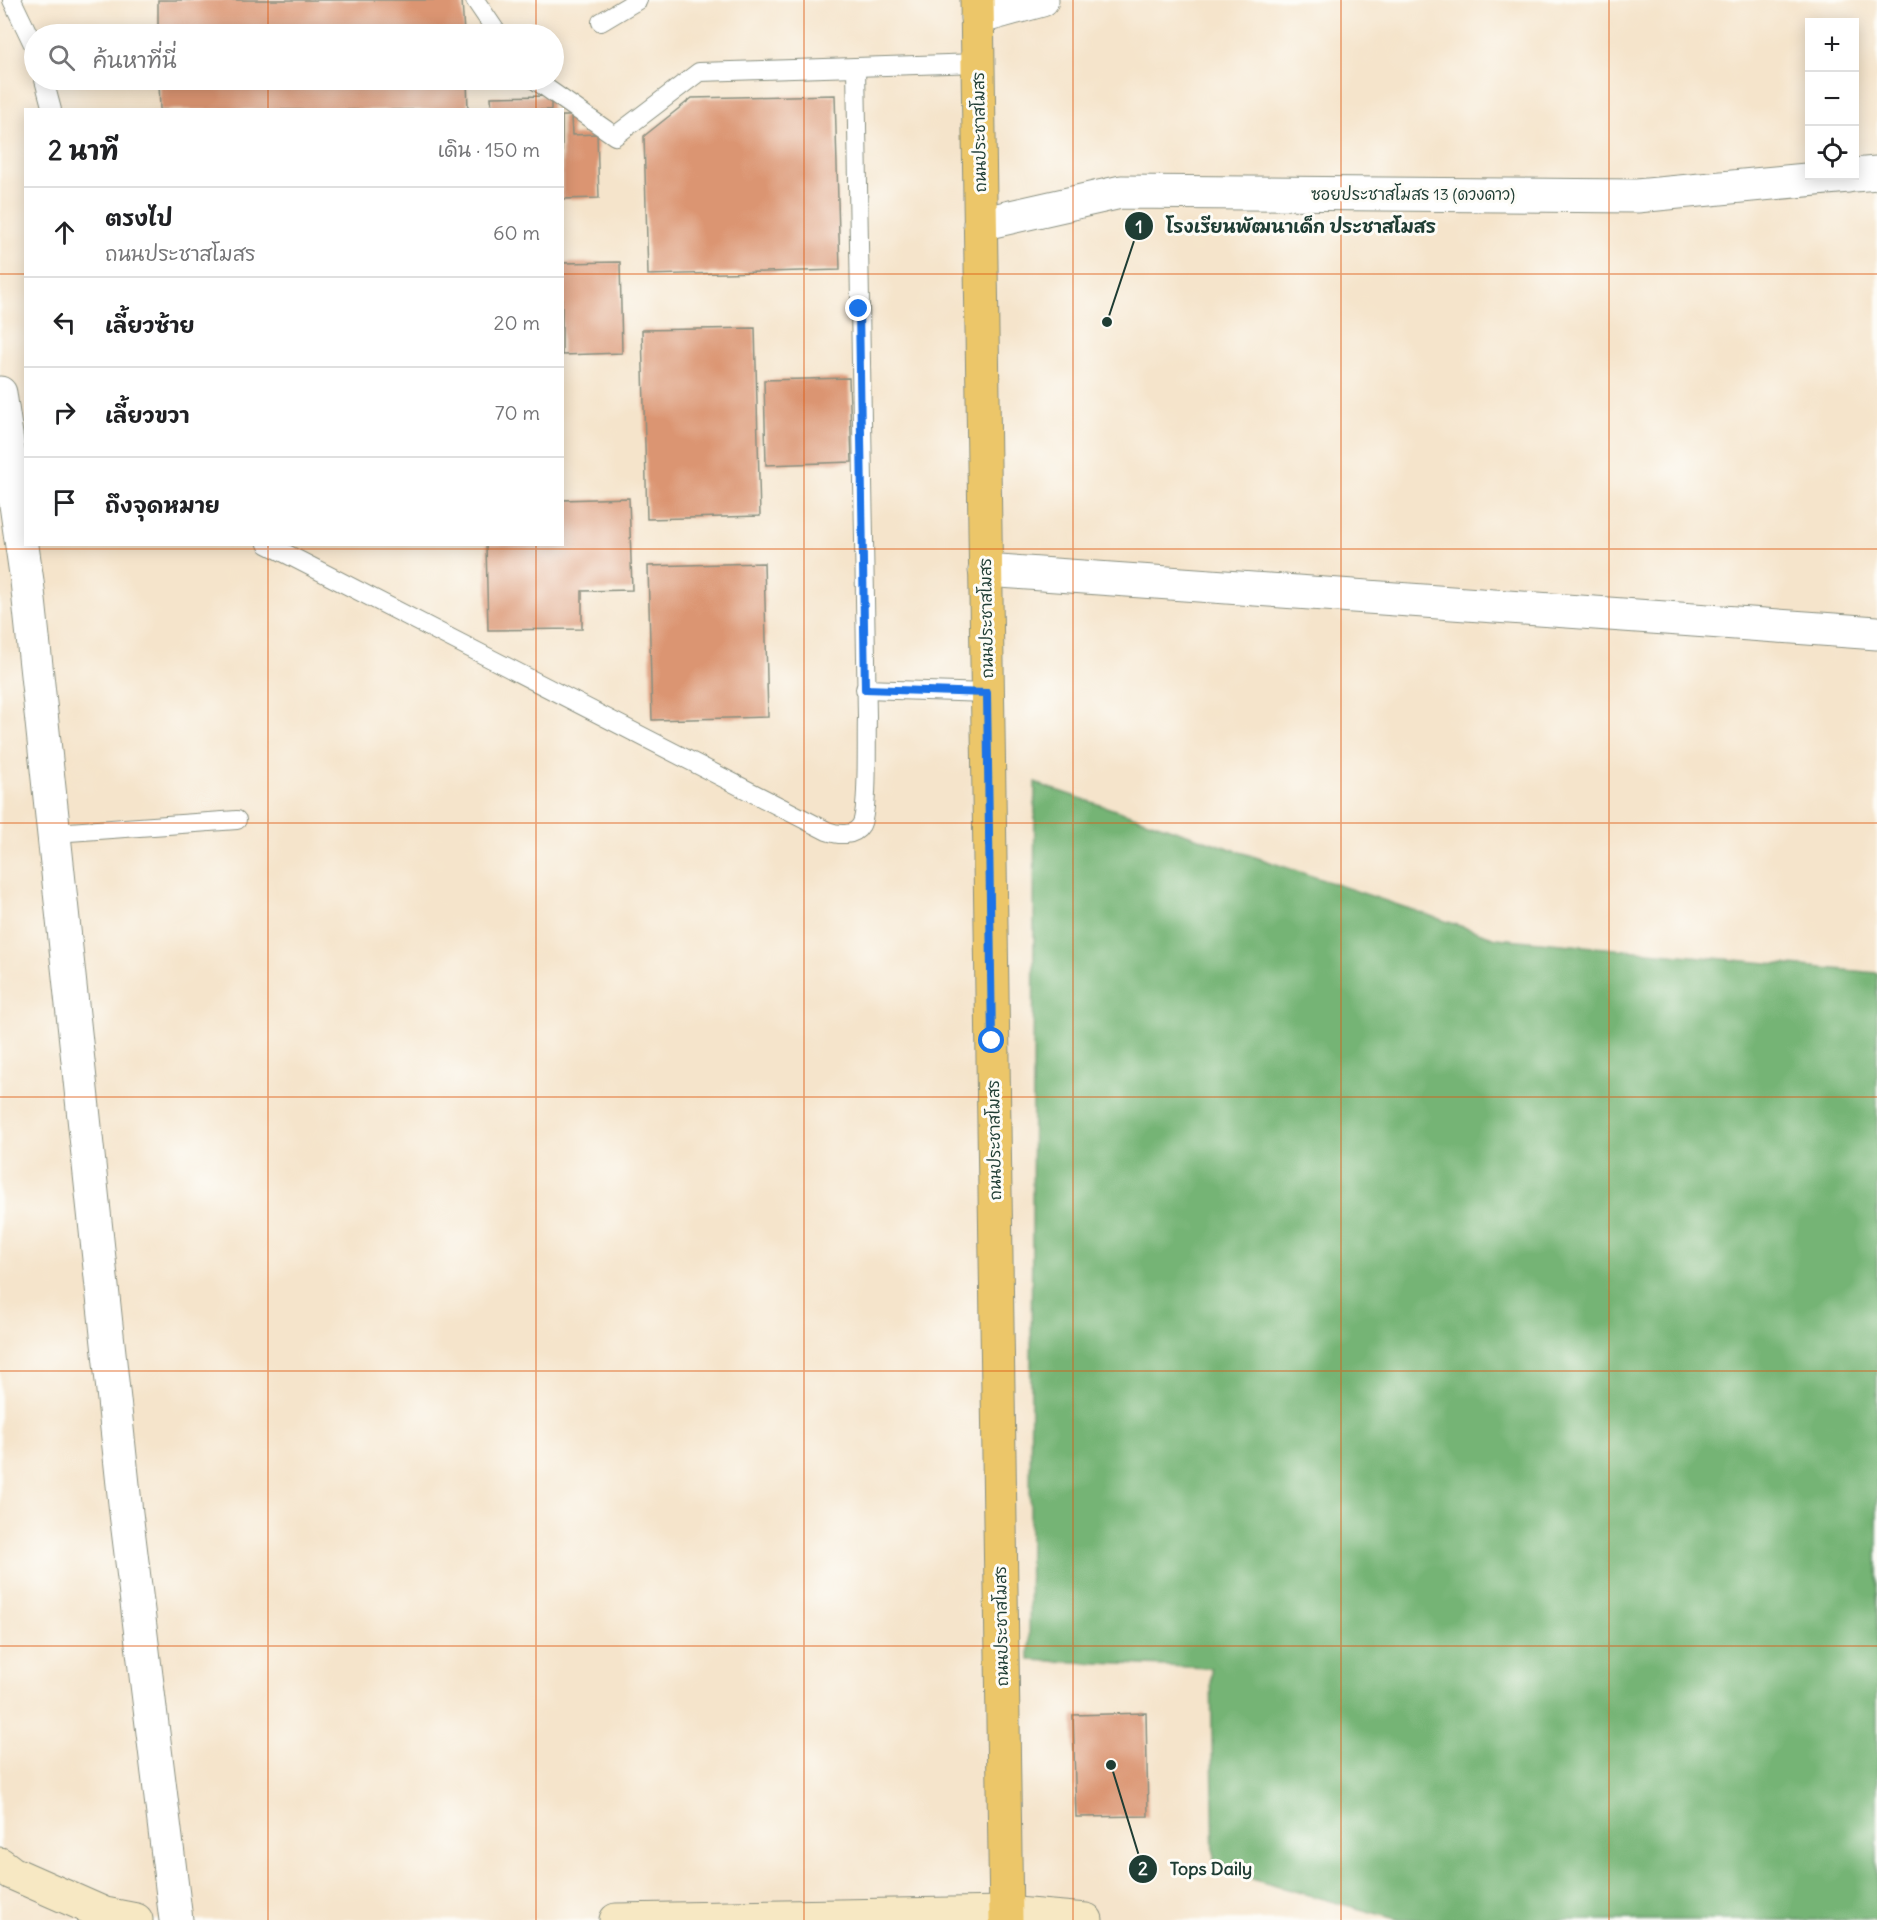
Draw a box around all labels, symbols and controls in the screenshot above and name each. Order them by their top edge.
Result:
map controls [1805,18,1859,180]
button: + [1805,18,1859,72]
search box [24,24,564,90]
icon: search [45,41,78,74]
text: ค้นหาที่นี่ [93,46,177,74]
street label: ถนนประชาสโมสร [967,72,990,192]
button: − [1805,72,1859,126]
button: locate [1805,126,1859,180]
text: 2 นาที [48,134,119,167]
text: เดิน · 150 m [438,137,540,162]
street label: ซอยประชาสโมสร 13 (ดวงดาว) [1311,183,1515,204]
text: ตรงไป [105,204,173,232]
callout: โรงเรียนพัฒนาเด็ก ประชาสโมสร [1124,208,1448,244]
text: 1 [1135,215,1143,238]
text: โรงเรียนพัฒนาเด็ก ประชาสโมสร [1165,215,1436,238]
icon: ahead [48,216,81,249]
text: 60 m [493,220,540,245]
text: ถนนประชาสโมสร [105,241,256,266]
route end [845,295,871,321]
icon: left [48,306,81,339]
text: 20 m [494,310,540,335]
text: เลี้ยวซ้าย [105,311,195,339]
icon: right [48,396,81,429]
text: 70 m [495,400,540,425]
text: เลี้ยวขวา [105,401,189,429]
icon: arrive [48,486,81,519]
text: ถึงจุดหมาย [105,491,220,519]
street label: ถนนประชาสโมสร [974,558,997,678]
route start [978,1027,1004,1053]
street label: ถนนประชาสโมสร [982,1080,1005,1200]
street label: ถนนประชาสโมสร [989,1566,1012,1686]
callout: Tops Daily [1128,1851,1265,1887]
text: 2 [1138,1857,1148,1880]
text: Tops Daily [1170,1857,1252,1880]

